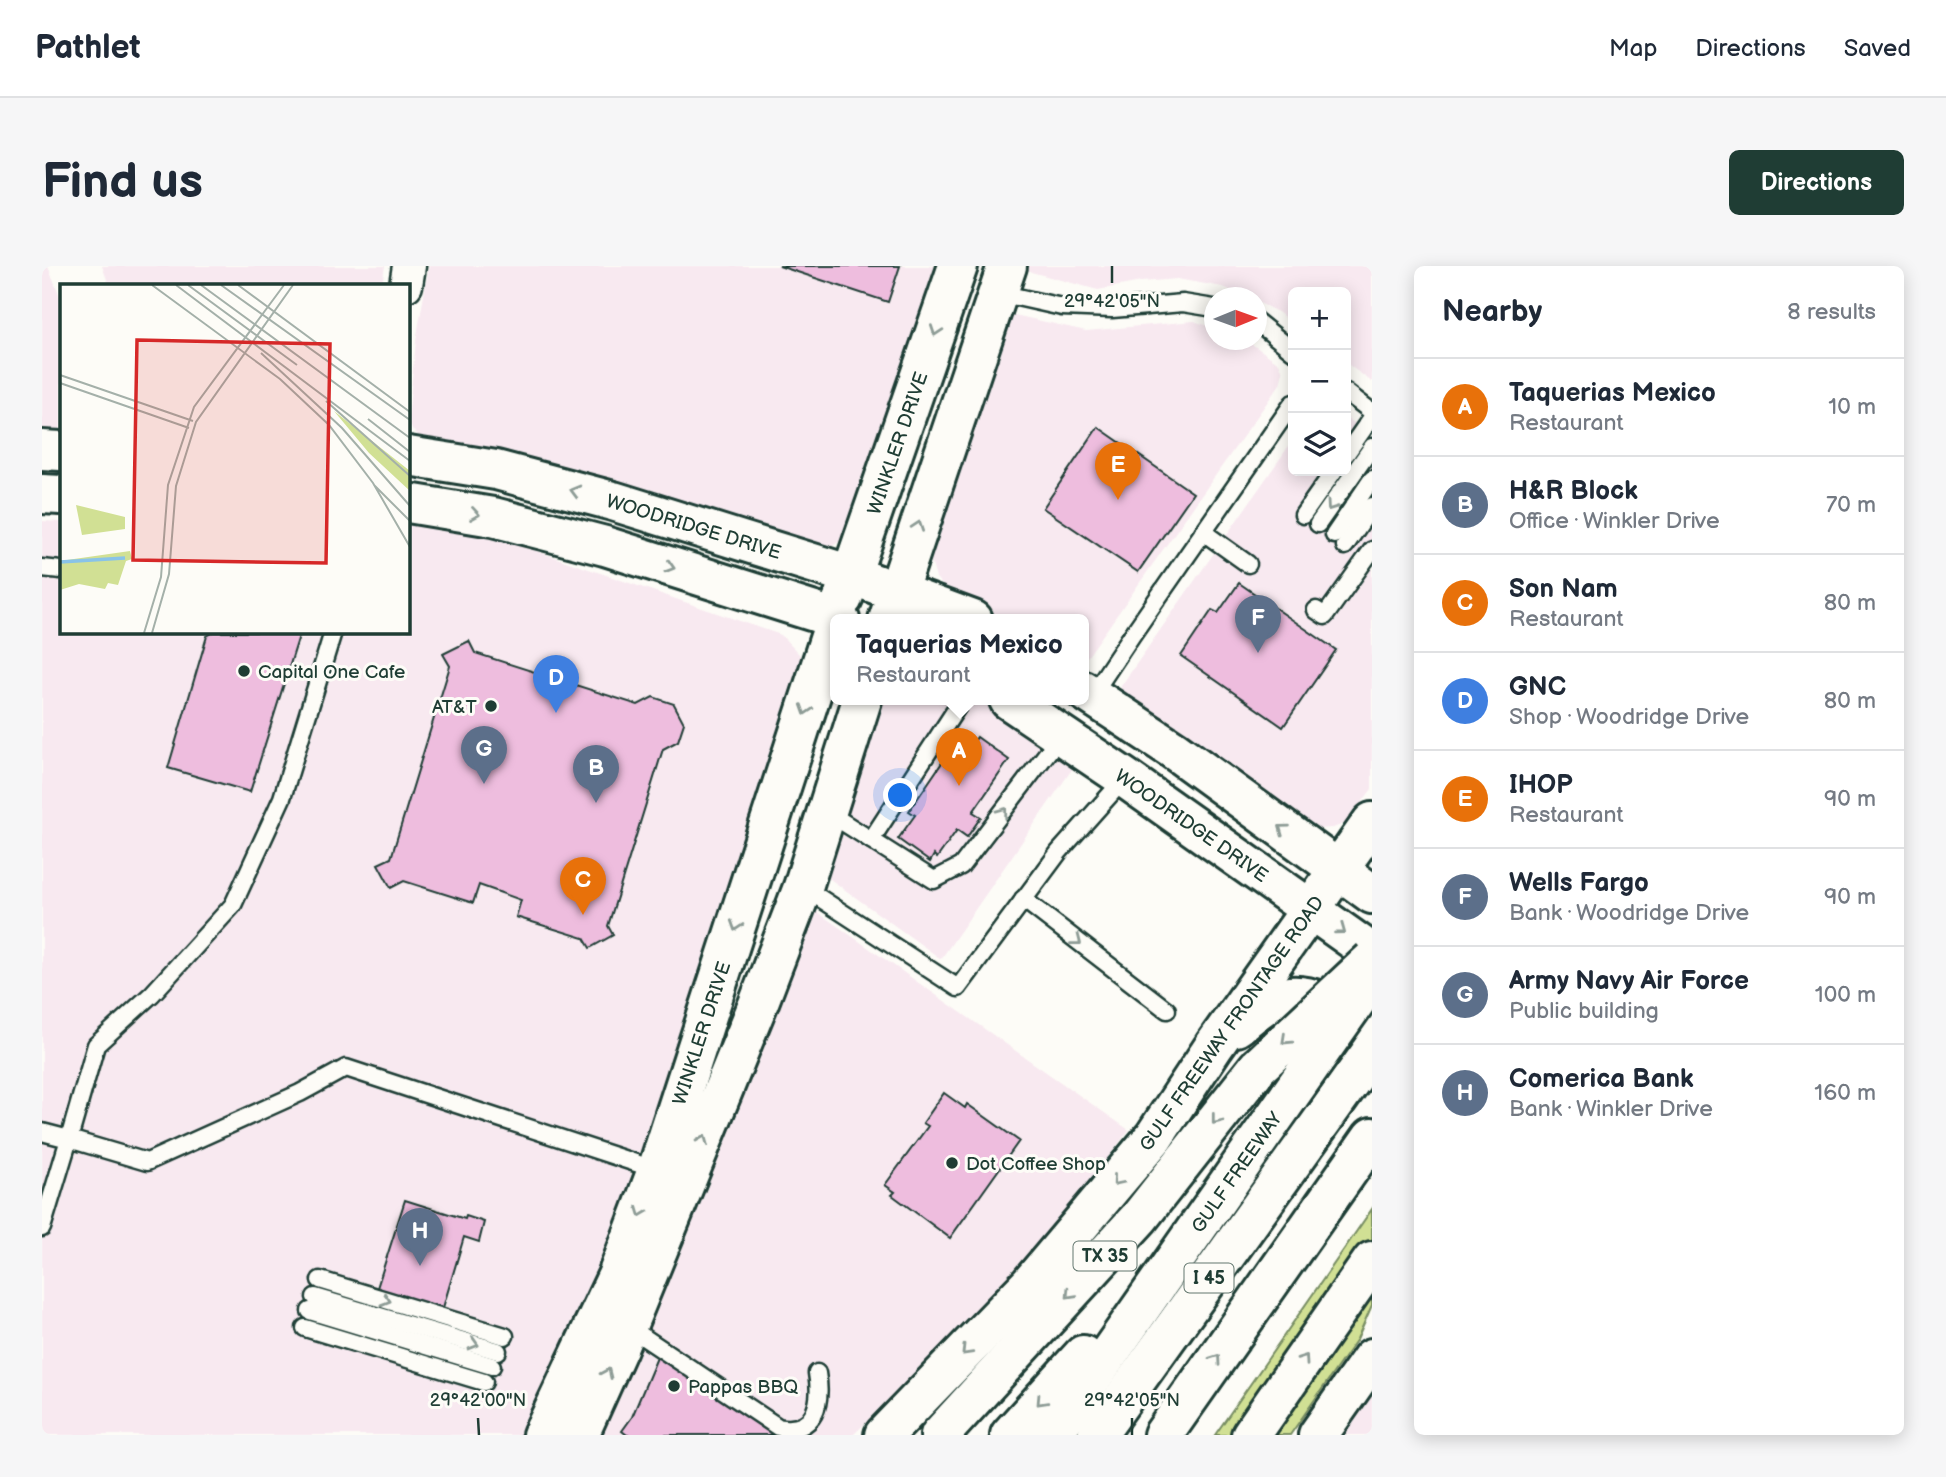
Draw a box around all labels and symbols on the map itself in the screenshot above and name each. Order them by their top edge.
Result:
inset map [60,284,410,634]
north arrow [1204,287,1267,350]
text: 29°42'05"N [1064,291,1160,312]
one-way arrow [930,324,944,336]
street label: WINKLER DRIVE [863,369,934,518]
pin: E [1095,442,1141,500]
one-way arrow [570,484,582,499]
street label: WOODRIDGE DRIVE [603,490,784,565]
one-way arrow [1327,498,1339,511]
one-way arrow [469,506,481,521]
one-way arrow [910,521,924,533]
one-way arrow [664,558,676,573]
pin: F [1235,595,1281,653]
pin: D [533,655,579,713]
place label: Capital One Cafe [258,661,405,684]
marker: Capital One Cafe [236,663,252,679]
place label: AT&T [432,696,478,719]
marker: AT&T [483,698,499,714]
one-way arrow [800,703,814,715]
pin: G [461,726,507,784]
pin: A [936,728,982,786]
pin: B [573,745,619,803]
street label: WOODRIDGE DRIVE [1110,765,1272,888]
your location [883,778,917,812]
one-way arrow [994,807,1007,820]
one-way arrow [1278,825,1291,837]
pin: C [560,857,606,915]
street label: GULF FREEWAY FRONTAGE ROAD [1135,892,1330,1156]
one-way arrow [730,919,744,932]
one-way arrow [1334,922,1346,934]
one-way arrow [1069,933,1082,946]
street label: WINKLER DRIVE [668,959,736,1108]
one-way arrow [1281,1032,1294,1045]
street label: GULF FREEWAY [1187,1107,1288,1238]
one-way arrow [1212,1112,1224,1125]
one-way arrow [694,1134,708,1146]
place label: Dot Coffee Shop [966,1153,1106,1176]
marker: Dot Coffee Shop [944,1155,960,1171]
one-way arrow [1113,1173,1125,1186]
one-way arrow [635,1205,649,1217]
pin: H [397,1208,443,1266]
road number: TX 35 [1074,1241,1136,1270]
road number: I 45 [1184,1264,1234,1293]
one-way arrow [1065,1286,1078,1299]
one-way arrow [379,1292,391,1306]
one-way arrow [468,1336,480,1351]
one-way arrow [961,1342,974,1355]
one-way arrow [1208,1354,1220,1367]
one-way arrow [1296,1354,1308,1367]
one-way arrow [599,1368,613,1380]
place label: Pappas BBQ [688,1376,798,1399]
marker: Pappas BBQ [666,1378,682,1394]
text: 29°42'00"N [430,1390,526,1411]
text: 29°42'05"N [1084,1390,1180,1411]
one-way arrow [1037,1393,1049,1406]

